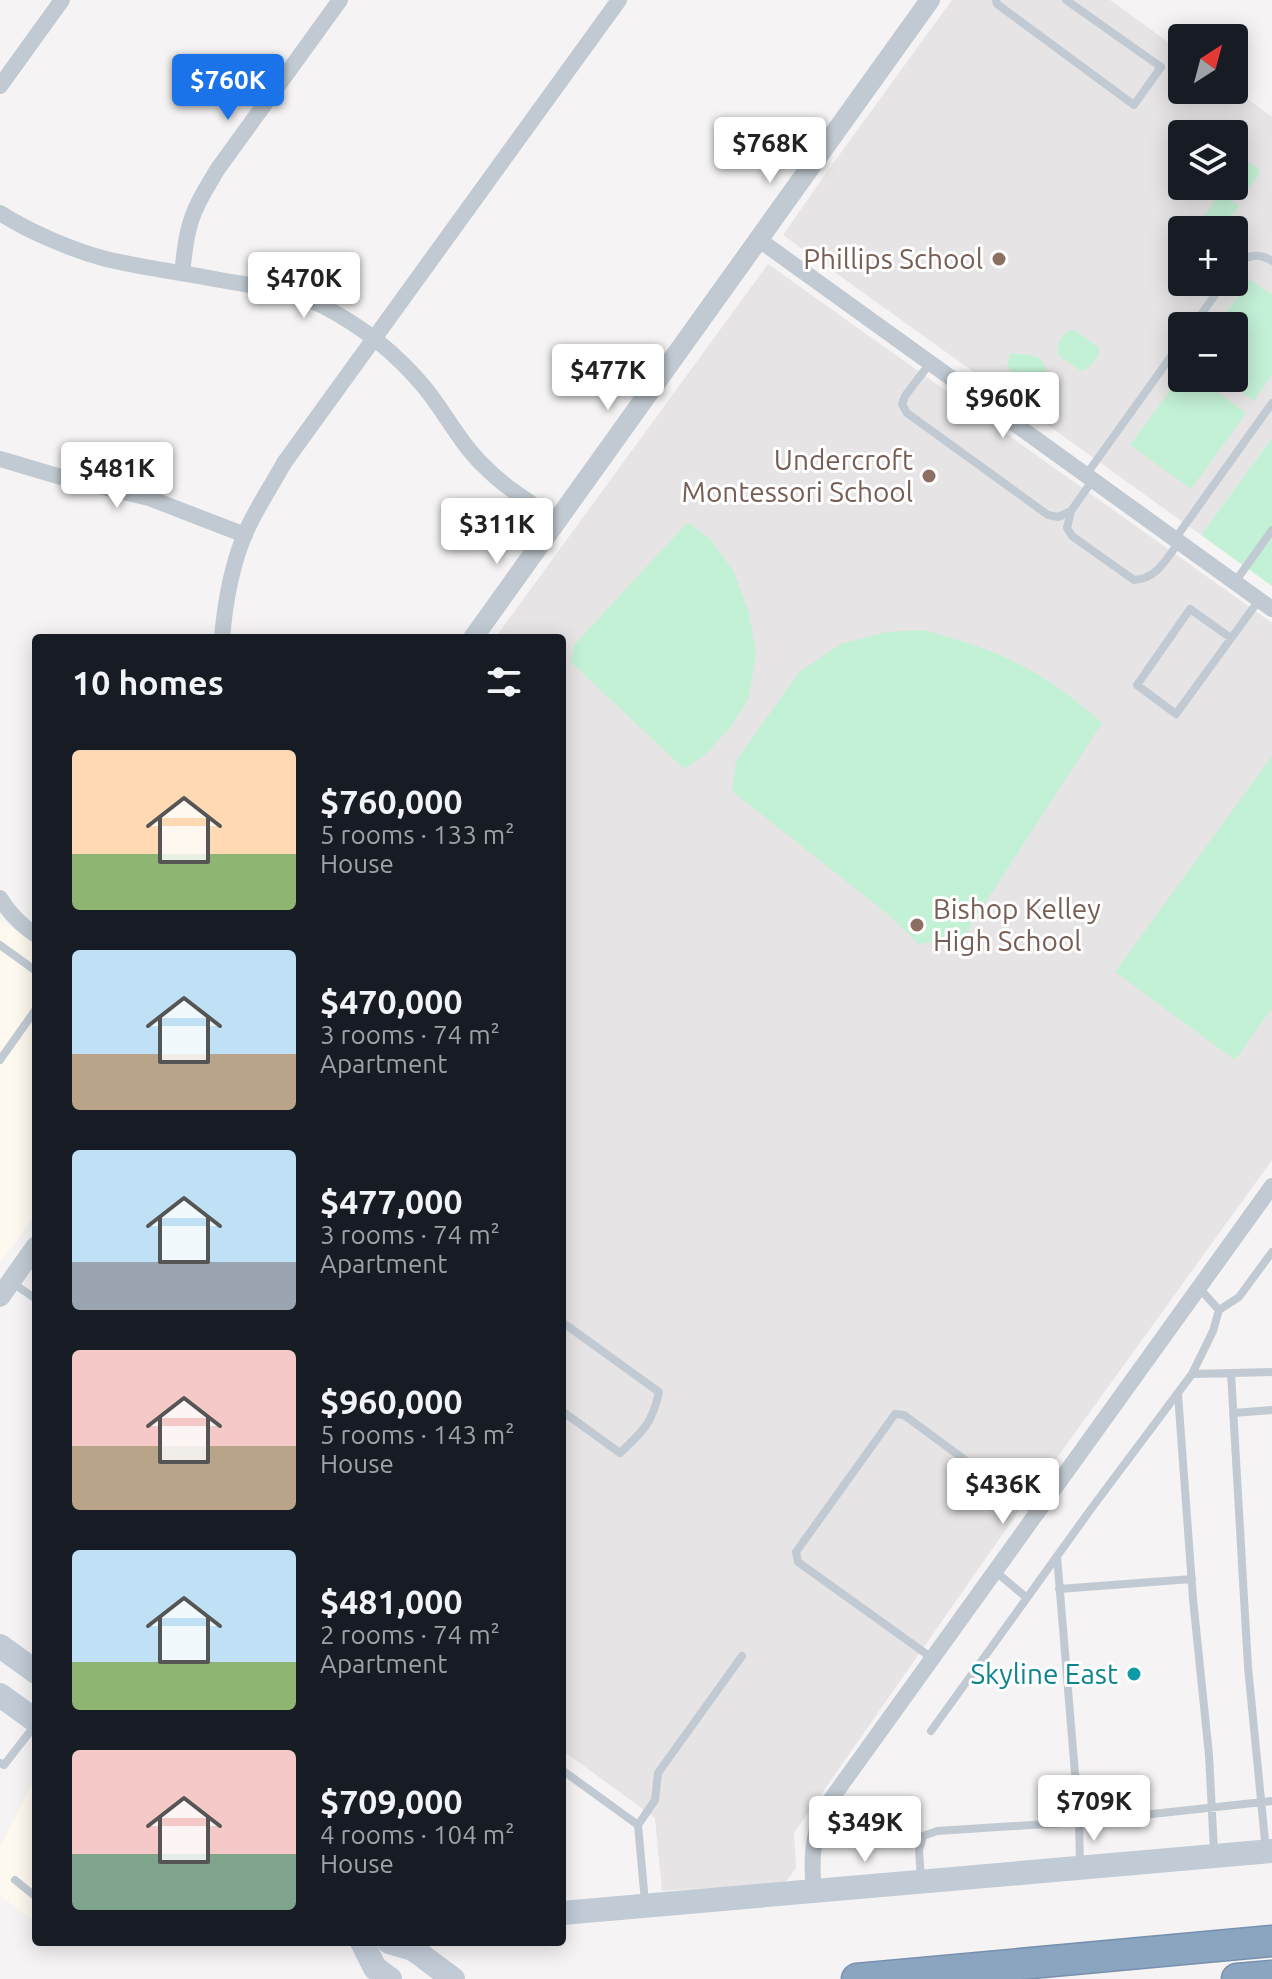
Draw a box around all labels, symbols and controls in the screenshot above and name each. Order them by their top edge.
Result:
north arrow [1168,24,1248,104]
map controls [1168,24,1248,392]
pin: $760K [172,54,284,122]
text: $760K [190,65,266,94]
pin: $768K [714,117,826,185]
button: layers [1168,120,1248,200]
text: $768K [732,128,808,157]
button: + [1168,216,1248,296]
place label: Phillips School [803,243,983,274]
marker: Phillips School [990,250,1008,268]
pin: $470K [248,252,360,320]
text: $470K [266,263,342,292]
button: − [1168,312,1248,392]
pin: $477K [552,344,664,412]
text: $477K [570,355,646,384]
pin: $960K [947,372,1059,440]
text: $960K [965,383,1041,412]
pin: $481K [61,442,173,510]
place label: Undercroft Montessori School [682,444,913,507]
text: $481K [79,453,155,482]
marker: Undercroft Montessori School [920,467,938,485]
pin: $311K [441,498,553,566]
text: $311K [459,509,535,538]
icon: filters [482,660,526,704]
text: 10 homes [72,663,224,701]
icon: home [136,782,232,878]
text: $760,000 [320,782,463,820]
text: 5 rooms · 133 m² [320,820,515,849]
text: House [320,849,394,878]
place label: Bishop Kelley High School [933,893,1101,956]
marker: Bishop Kelley High School [908,916,926,934]
icon: home [136,982,232,1078]
text: $470,000 [320,982,463,1020]
text: 3 rooms · 74 m² [320,1020,500,1049]
text: Apartment [320,1049,447,1078]
icon: home [136,1182,232,1278]
text: $477,000 [320,1182,463,1220]
text: 3 rooms · 74 m² [320,1220,500,1249]
text: Apartment [320,1249,447,1278]
icon: home [136,1382,232,1478]
text: $960,000 [320,1382,463,1420]
text: 5 rooms · 143 m² [320,1420,515,1449]
text: House [320,1449,394,1478]
pin: $436K [947,1458,1059,1526]
text: $436K [965,1469,1041,1498]
icon: home [136,1582,232,1678]
text: $481,000 [320,1582,463,1620]
text: 2 rooms · 74 m² [320,1620,500,1649]
text: Apartment [320,1649,447,1678]
place label: Skyline East [970,1658,1118,1689]
marker: Skyline East [1125,1665,1143,1683]
pin: $709K [1038,1775,1150,1843]
icon: home [136,1782,232,1878]
text: $709,000 [320,1782,463,1820]
text: $709K [1056,1786,1132,1815]
pin: $349K [809,1796,921,1864]
text: $349K [827,1807,903,1836]
text: 4 rooms · 104 m² [320,1820,515,1849]
text: House [320,1849,394,1878]

